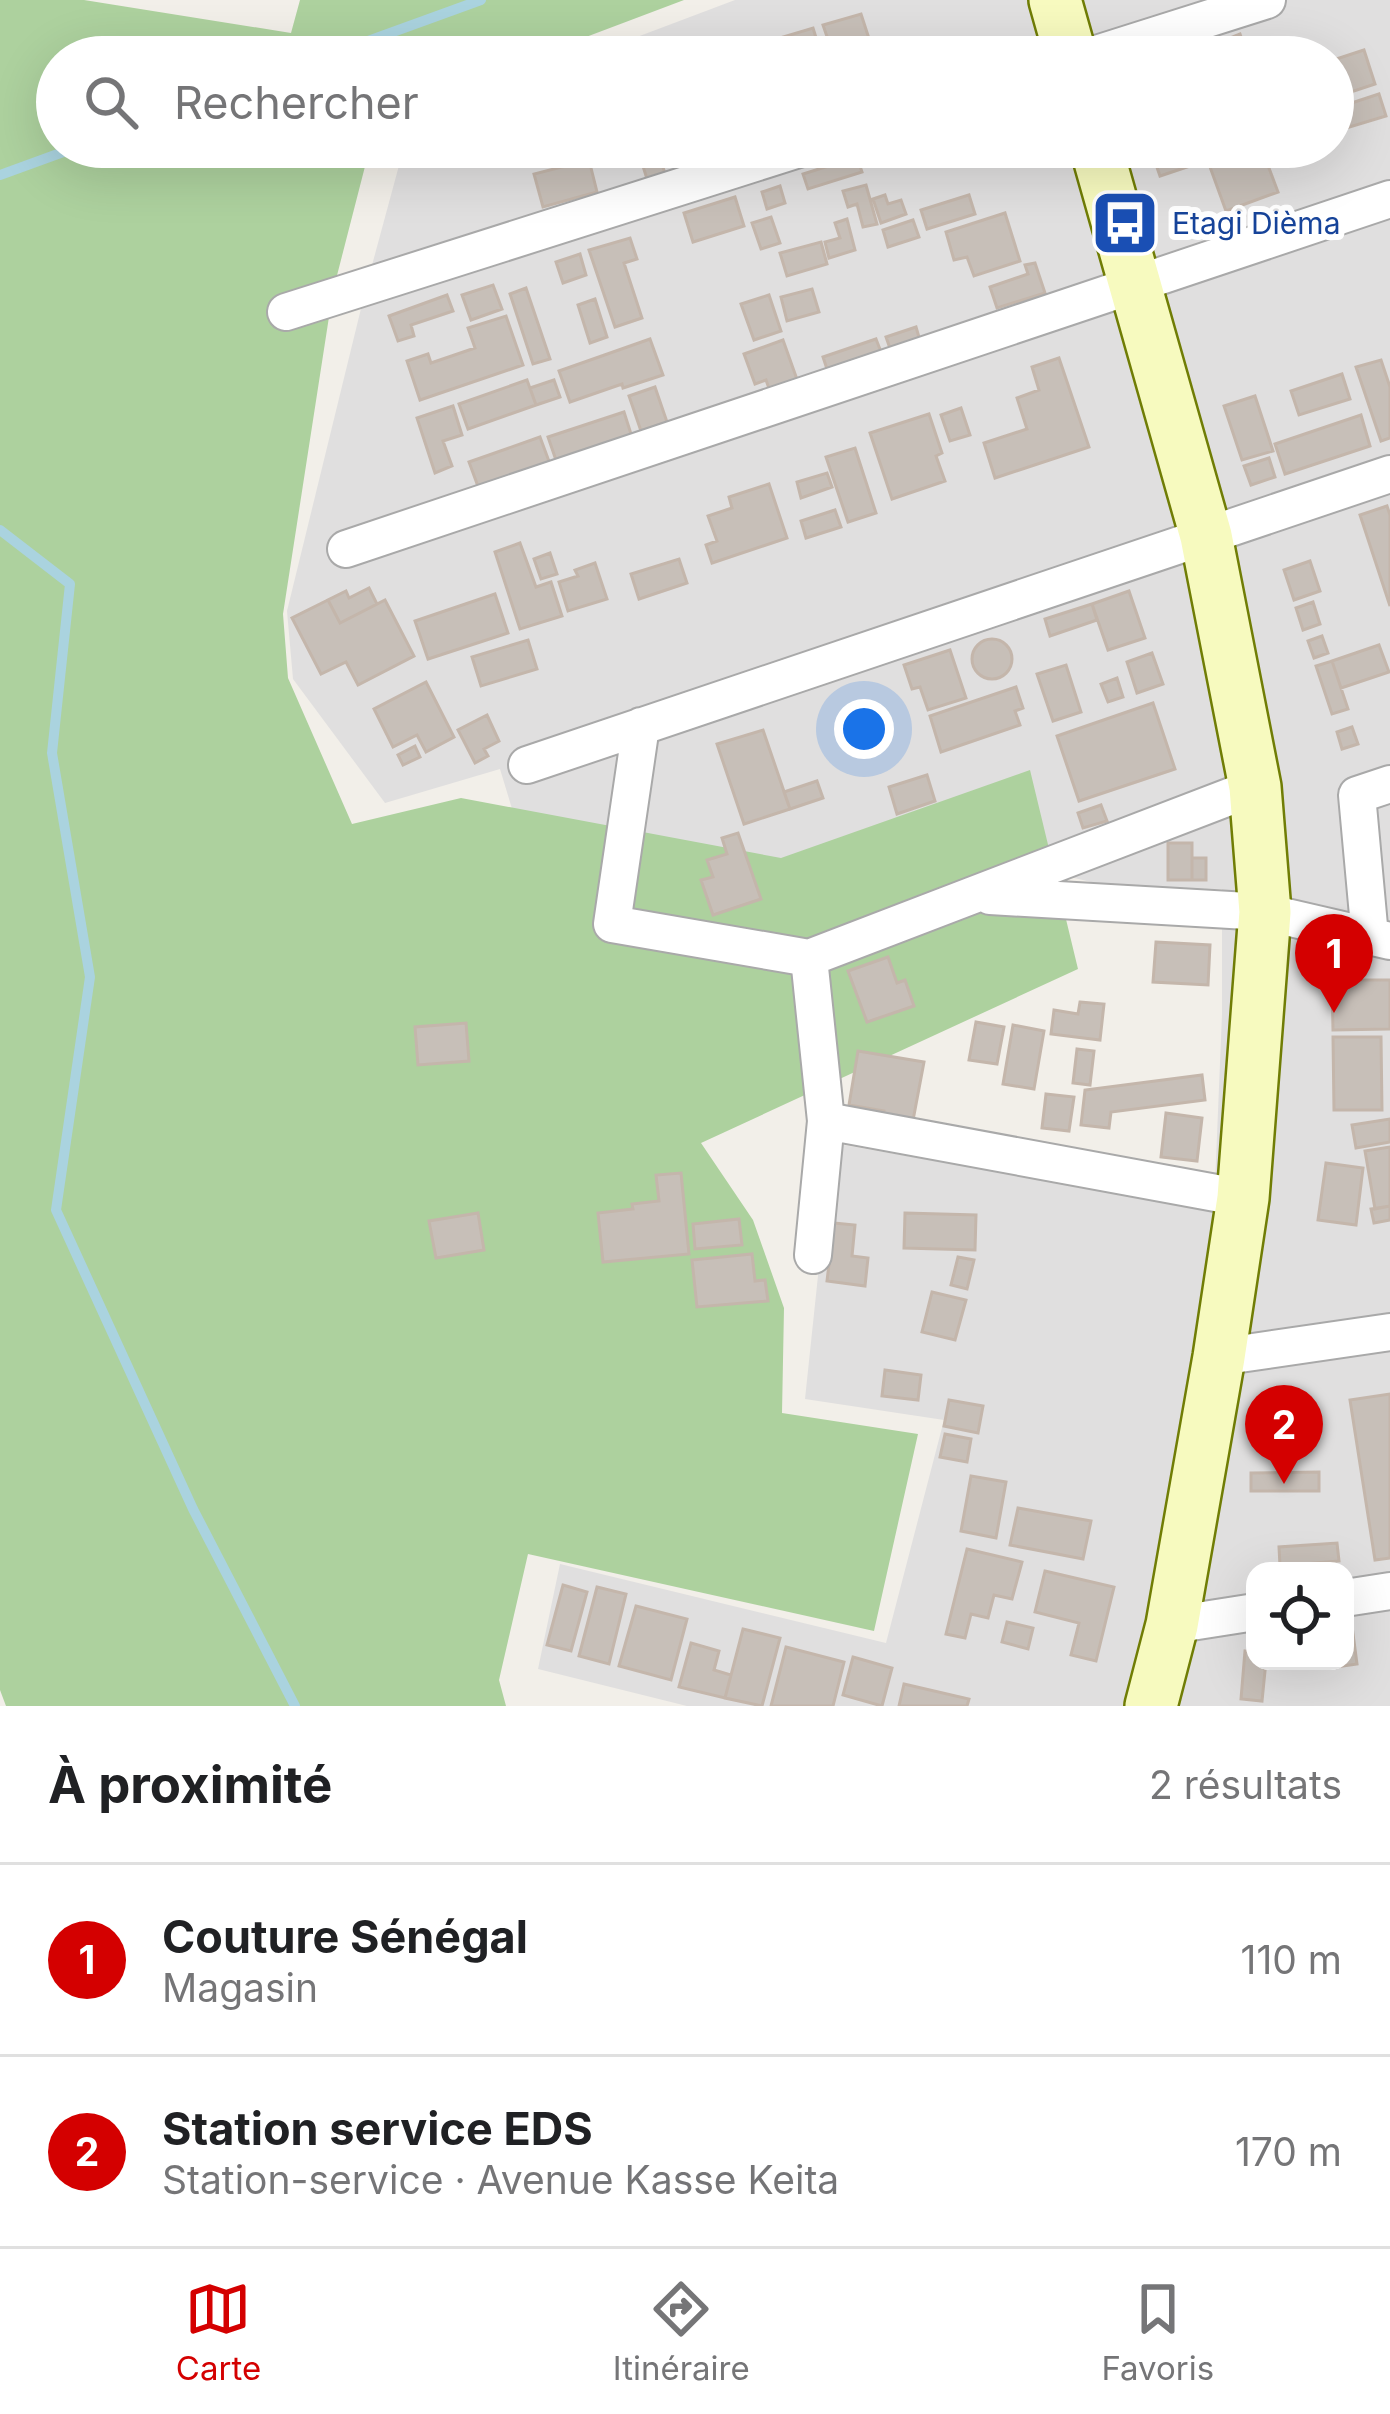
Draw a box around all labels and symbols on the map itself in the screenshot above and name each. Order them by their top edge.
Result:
bus stop icon: Etagi Dièma [1090,188,1160,258]
place label: Etagi Dièma [1172,205,1340,241]
your location [834,699,894,759]
pin: 1 [1295,914,1373,1013]
pin: 2 [1245,1385,1323,1484]

